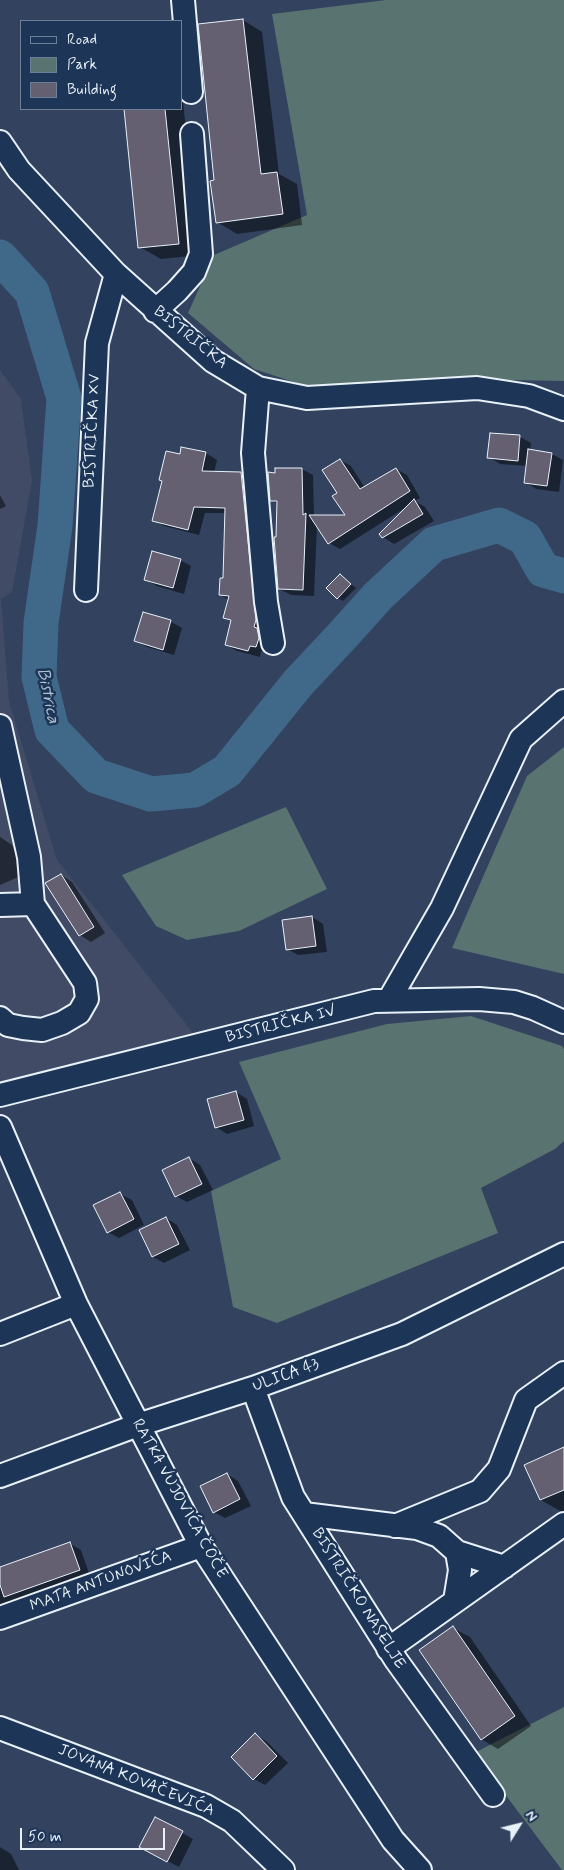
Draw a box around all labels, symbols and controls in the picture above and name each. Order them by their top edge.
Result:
legend [20,20,182,110]
text: Road [67,30,97,50]
text: Park [67,55,97,75]
text: Building [67,80,117,100]
street label: BISTRIČKA [149,302,231,374]
street label: BISTRIČKA XV [80,373,106,489]
water label: Bistrica [31,666,63,726]
street label: BISTRIČKA IV [224,1002,338,1048]
street label: ULICA 43 [250,1355,322,1397]
street label: RATKA VUJOVIĆA ČOČE [127,1416,231,1582]
street label: BISTRIČKO NASELJE [307,1525,409,1673]
street label: MATA ANTUNOVIĆA [28,1547,174,1617]
street label: JOVANA KOVAČEVIĆA [55,1741,217,1821]
north arrow [494,1800,544,1850]
text: N [521,1807,541,1825]
scale bar [22,1818,168,1850]
text: 50 m [28,1827,62,1847]

